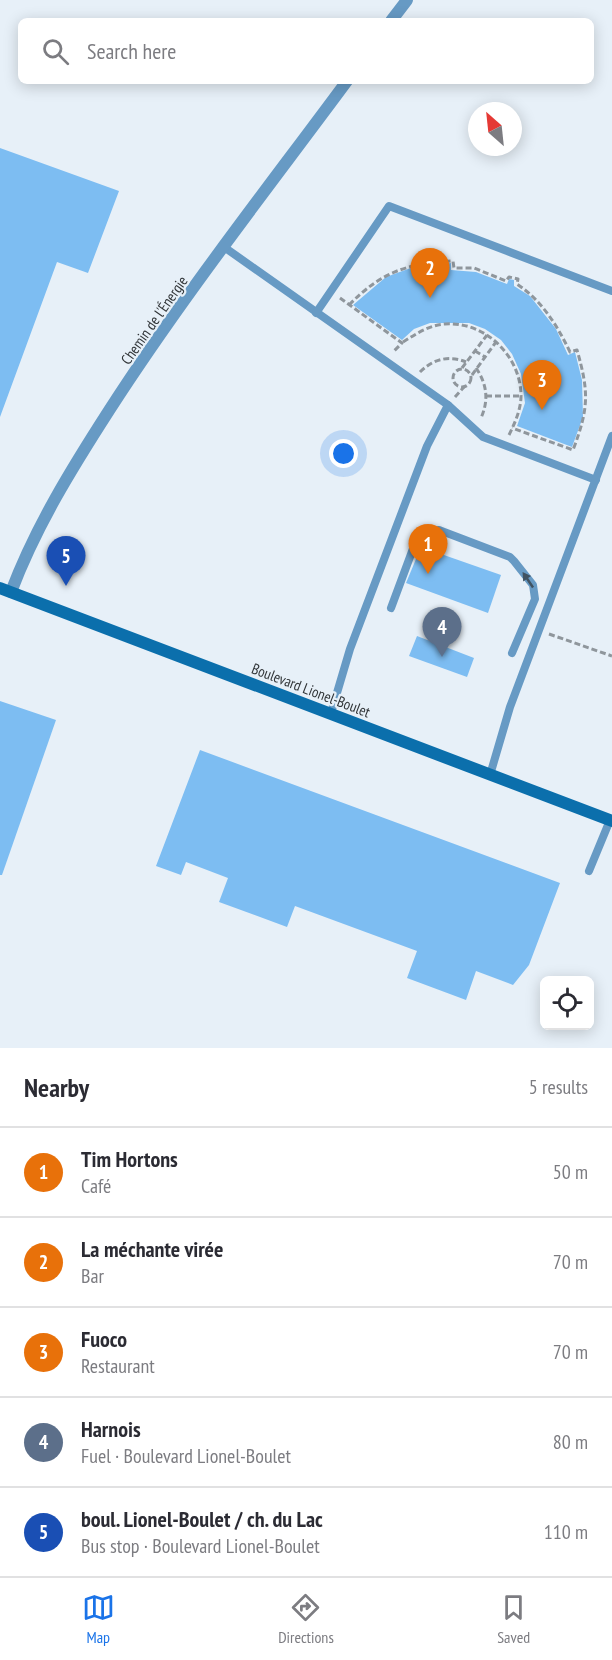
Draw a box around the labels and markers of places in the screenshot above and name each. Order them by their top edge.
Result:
pin: 2 [410,248,450,298]
pin: 3 [522,360,562,410]
pin: 1 [408,524,448,574]
pin: 5 [46,536,86,586]
pin: 4 [422,608,462,657]

